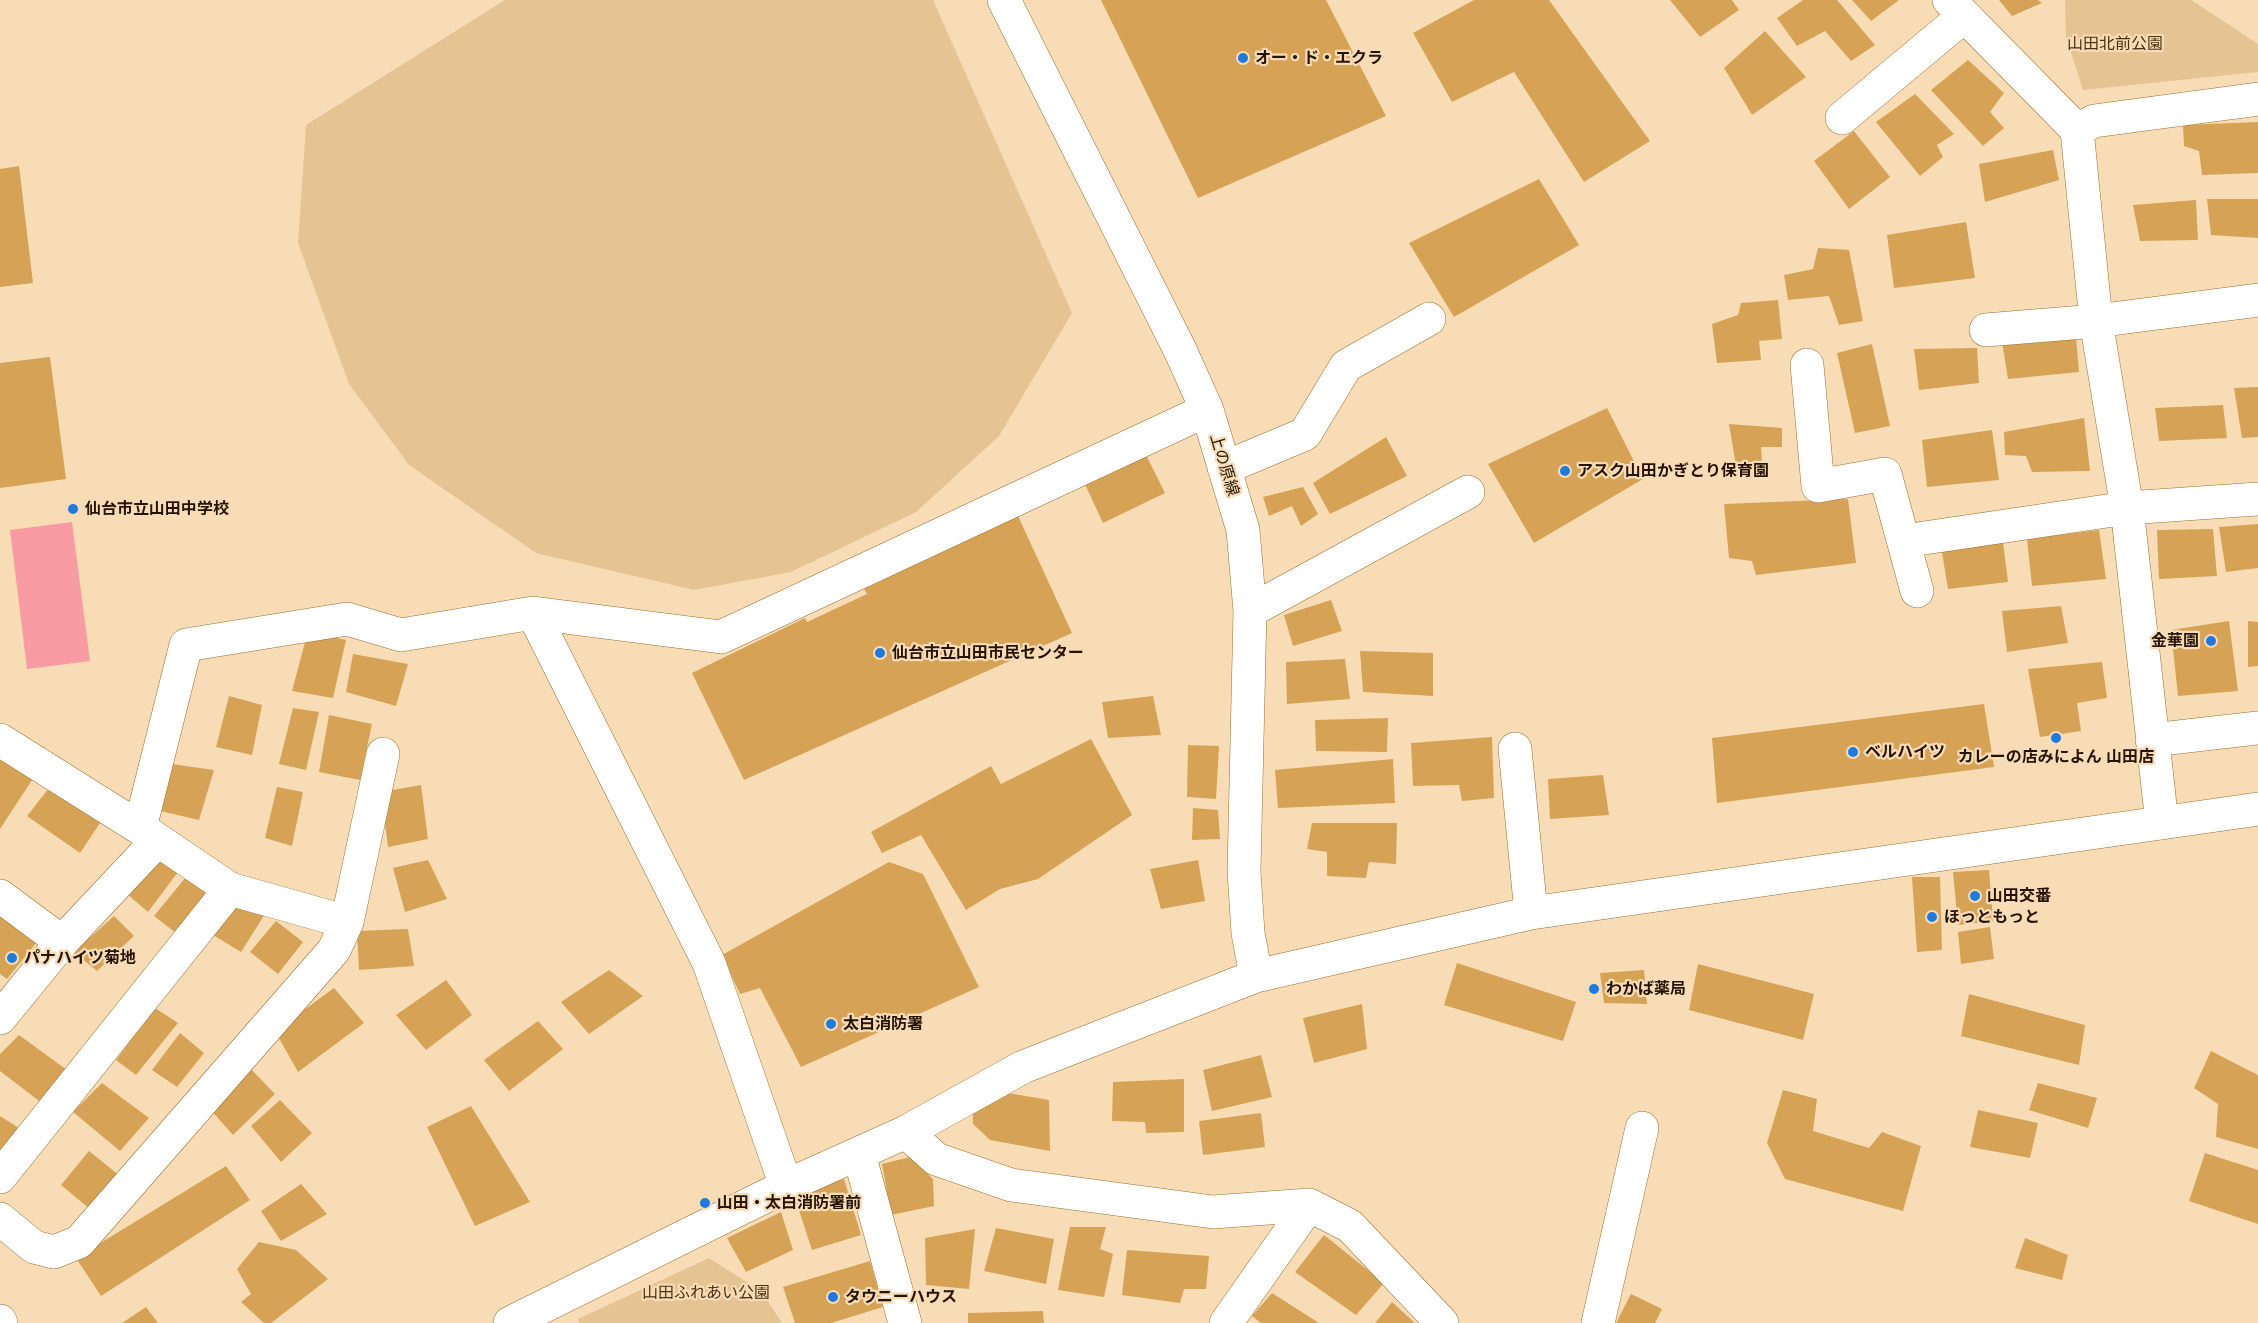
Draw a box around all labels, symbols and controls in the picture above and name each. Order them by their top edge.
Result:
park label: 山田北前公園 [2067,34,2163,54]
place label: オー・ド・エクラ [1255,48,1383,68]
marker: オー・ド・エクラ [1236,51,1250,65]
street label: 上の原線 [1205,432,1243,498]
place label: アスク山田かぎとり保育園 [1577,461,1769,481]
marker: アスク山田かぎとり保育園 [1558,464,1572,478]
place label: 仙台市立山田中学校 [85,499,229,519]
marker: 仙台市立山田中学校 [66,502,80,516]
place label: 金華園 [2151,631,2199,651]
marker: 金華園 [2204,634,2218,648]
place label: 仙台市立山田市民センター [892,643,1084,663]
marker: 仙台市立山田市民センター [873,646,887,660]
marker: カレーの店みによん 山田店 [2049,731,2063,745]
place label: ベルハイツ [1865,742,1945,762]
marker: ベルハイツ [1846,745,1860,759]
place label: カレーの店みによん 山田店 [1958,747,2154,767]
place label: 山田交番 [1987,886,2051,906]
marker: 山田交番 [1968,889,1982,903]
place label: ほっともっと [1944,907,2040,927]
marker: ほっともっと [1925,910,1939,924]
place label: パナハイツ菊地 [24,948,136,968]
marker: パナハイツ菊地 [5,951,19,965]
place label: わかば薬局 [1606,979,1686,999]
marker: わかば薬局 [1587,982,1601,996]
place label: 太白消防署 [843,1014,923,1034]
marker: 太白消防署 [824,1017,838,1031]
place label: 山田・太白消防署前 [717,1193,861,1213]
marker: 山田・太白消防署前 [698,1196,712,1210]
park label: 山田ふれあい公園 [642,1283,770,1303]
place label: タウニーハウス [845,1287,957,1307]
marker: タウニーハウス [826,1290,840,1304]

